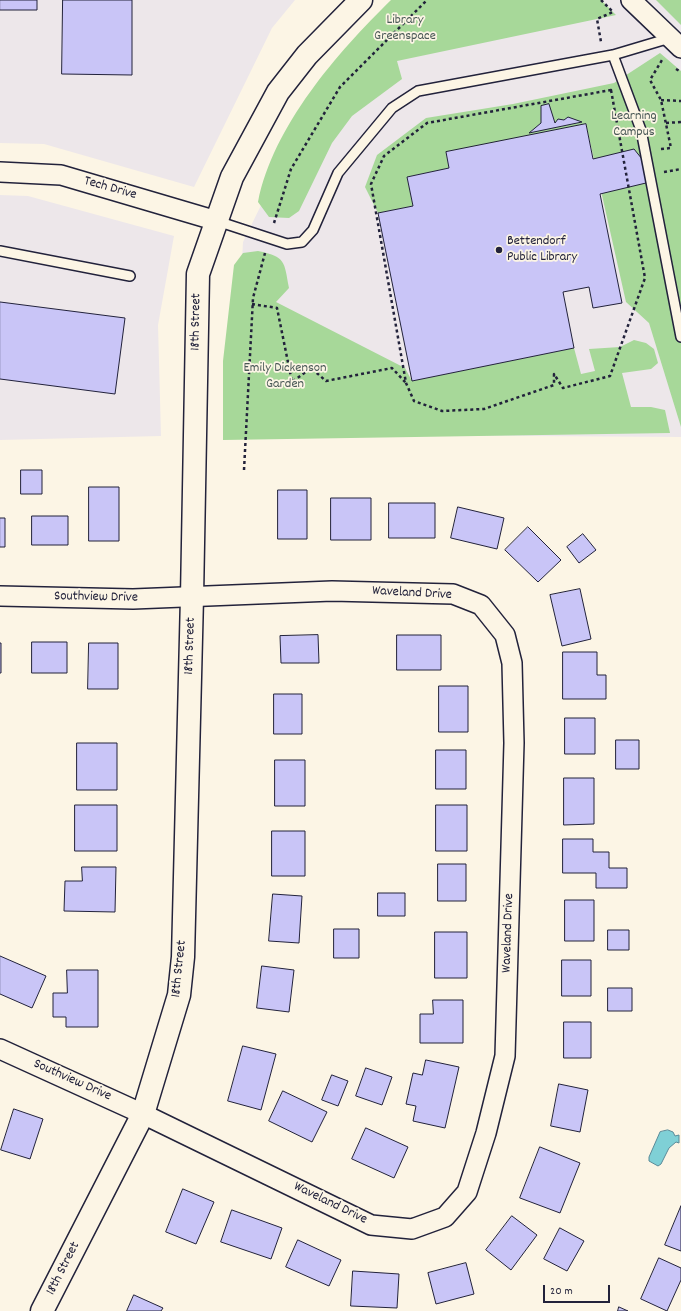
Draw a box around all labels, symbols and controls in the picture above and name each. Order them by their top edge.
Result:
park label: Library Greenspace [374,13,436,46]
park label: Learning Campus [611,109,657,142]
street label: Tech Drive [82,173,138,205]
place label: Bettendorf Public Library [507,234,577,266]
marker: Bettendorf Public Library [494,245,504,255]
street label: 18th Street [188,293,206,351]
park label: Emily Dickenson Garden [243,361,327,394]
street label: Waveland Drive [372,584,452,604]
street label: Southview Drive [54,589,138,607]
street label: 18th Street [182,617,200,675]
street label: Waveland Drive [499,893,519,973]
street label: 18th Street [169,940,191,998]
street label: Southview Drive [30,1056,114,1106]
street label: Waveland Drive [290,1179,370,1229]
street label: 18th Street [43,1240,85,1298]
scale bar [545,1277,612,1303]
text: 20 m [550,1283,573,1300]

